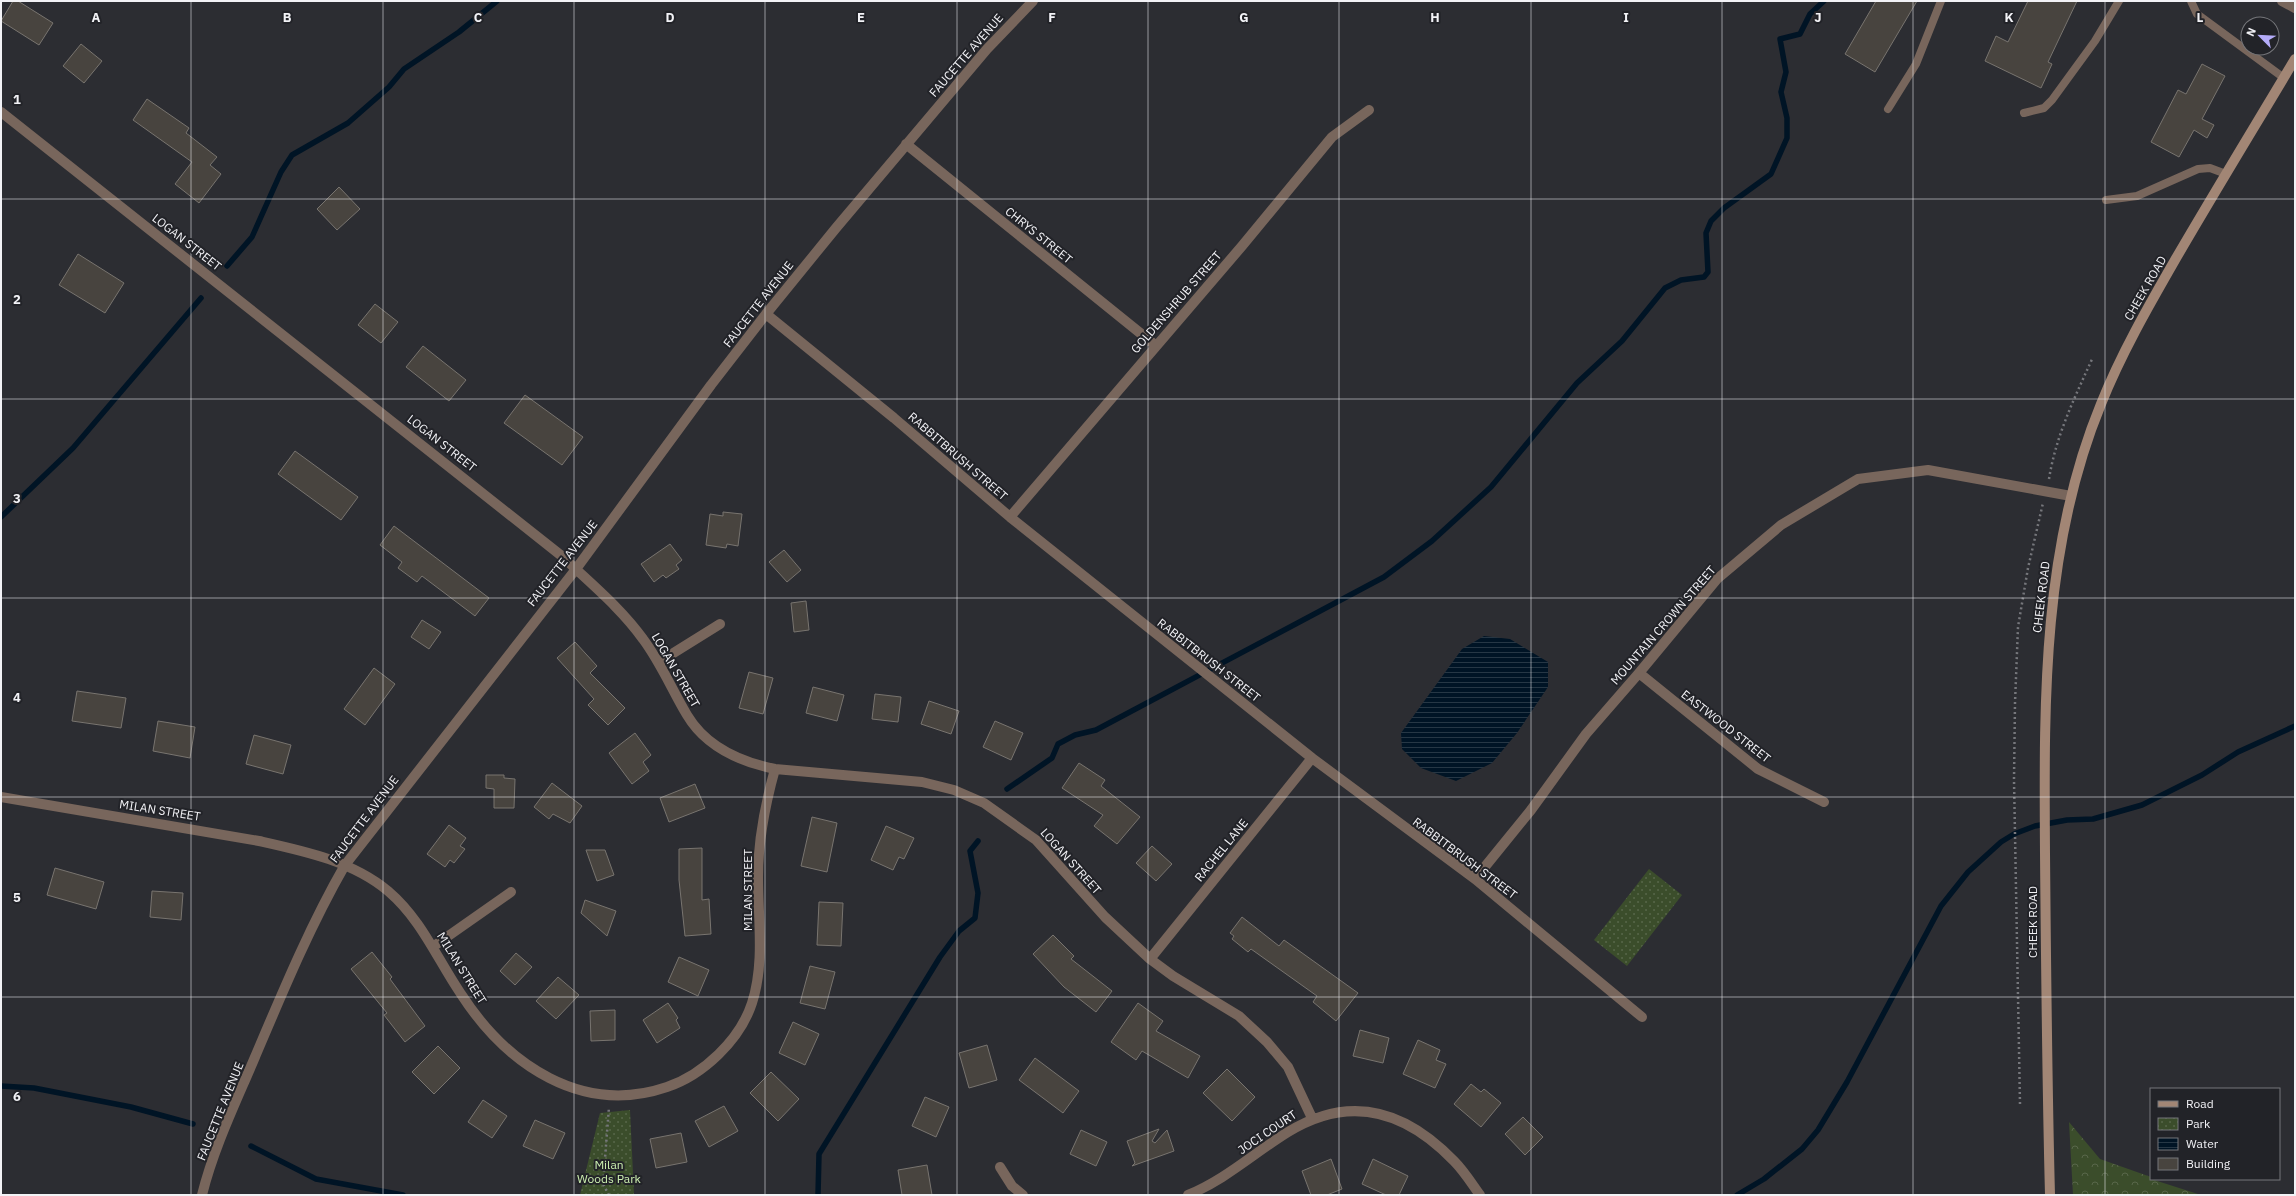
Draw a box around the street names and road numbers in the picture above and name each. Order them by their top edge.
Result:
street label: FAUCETTE AVENUE [926,10,1006,100]
street label: CHRYS STREET [1002,203,1076,267]
street label: LOGAN STREET [149,210,225,274]
street label: GOLDENSHRUB STREET [1128,248,1225,356]
street label: CHEEK ROAD [2121,253,2169,323]
street label: FAUCETTE AVENUE [720,258,796,350]
street label: RABBITBRUSH STREET [905,409,1011,503]
street label: LOGAN STREET [404,411,480,475]
street label: FAUCETTE AVENUE [524,517,600,609]
street label: CHEEK ROAD [2029,560,2053,634]
street label: MOUNTAIN CROWN STREET [1607,562,1719,687]
street label: RABBITBRUSH STREET [1154,615,1264,705]
street label: LOGAN STREET [649,630,703,710]
street label: EASTWOOD STREET [1678,686,1774,766]
street label: FAUCETTE AVENUE [326,772,402,866]
street label: MILAN STREET [118,796,202,824]
street label: RABBITBRUSH STREET [1410,814,1520,902]
street label: RACHEL LANE [1191,816,1251,884]
street label: LOGAN STREET [1037,825,1105,897]
street label: MILAN STREET [740,849,755,931]
street label: CHEEK ROAD [2025,886,2040,958]
street label: MILAN STREET [434,929,490,1007]
street label: FAUCETTE AVENUE [193,1059,247,1163]
street label: JOCI COURT [1235,1107,1299,1157]

